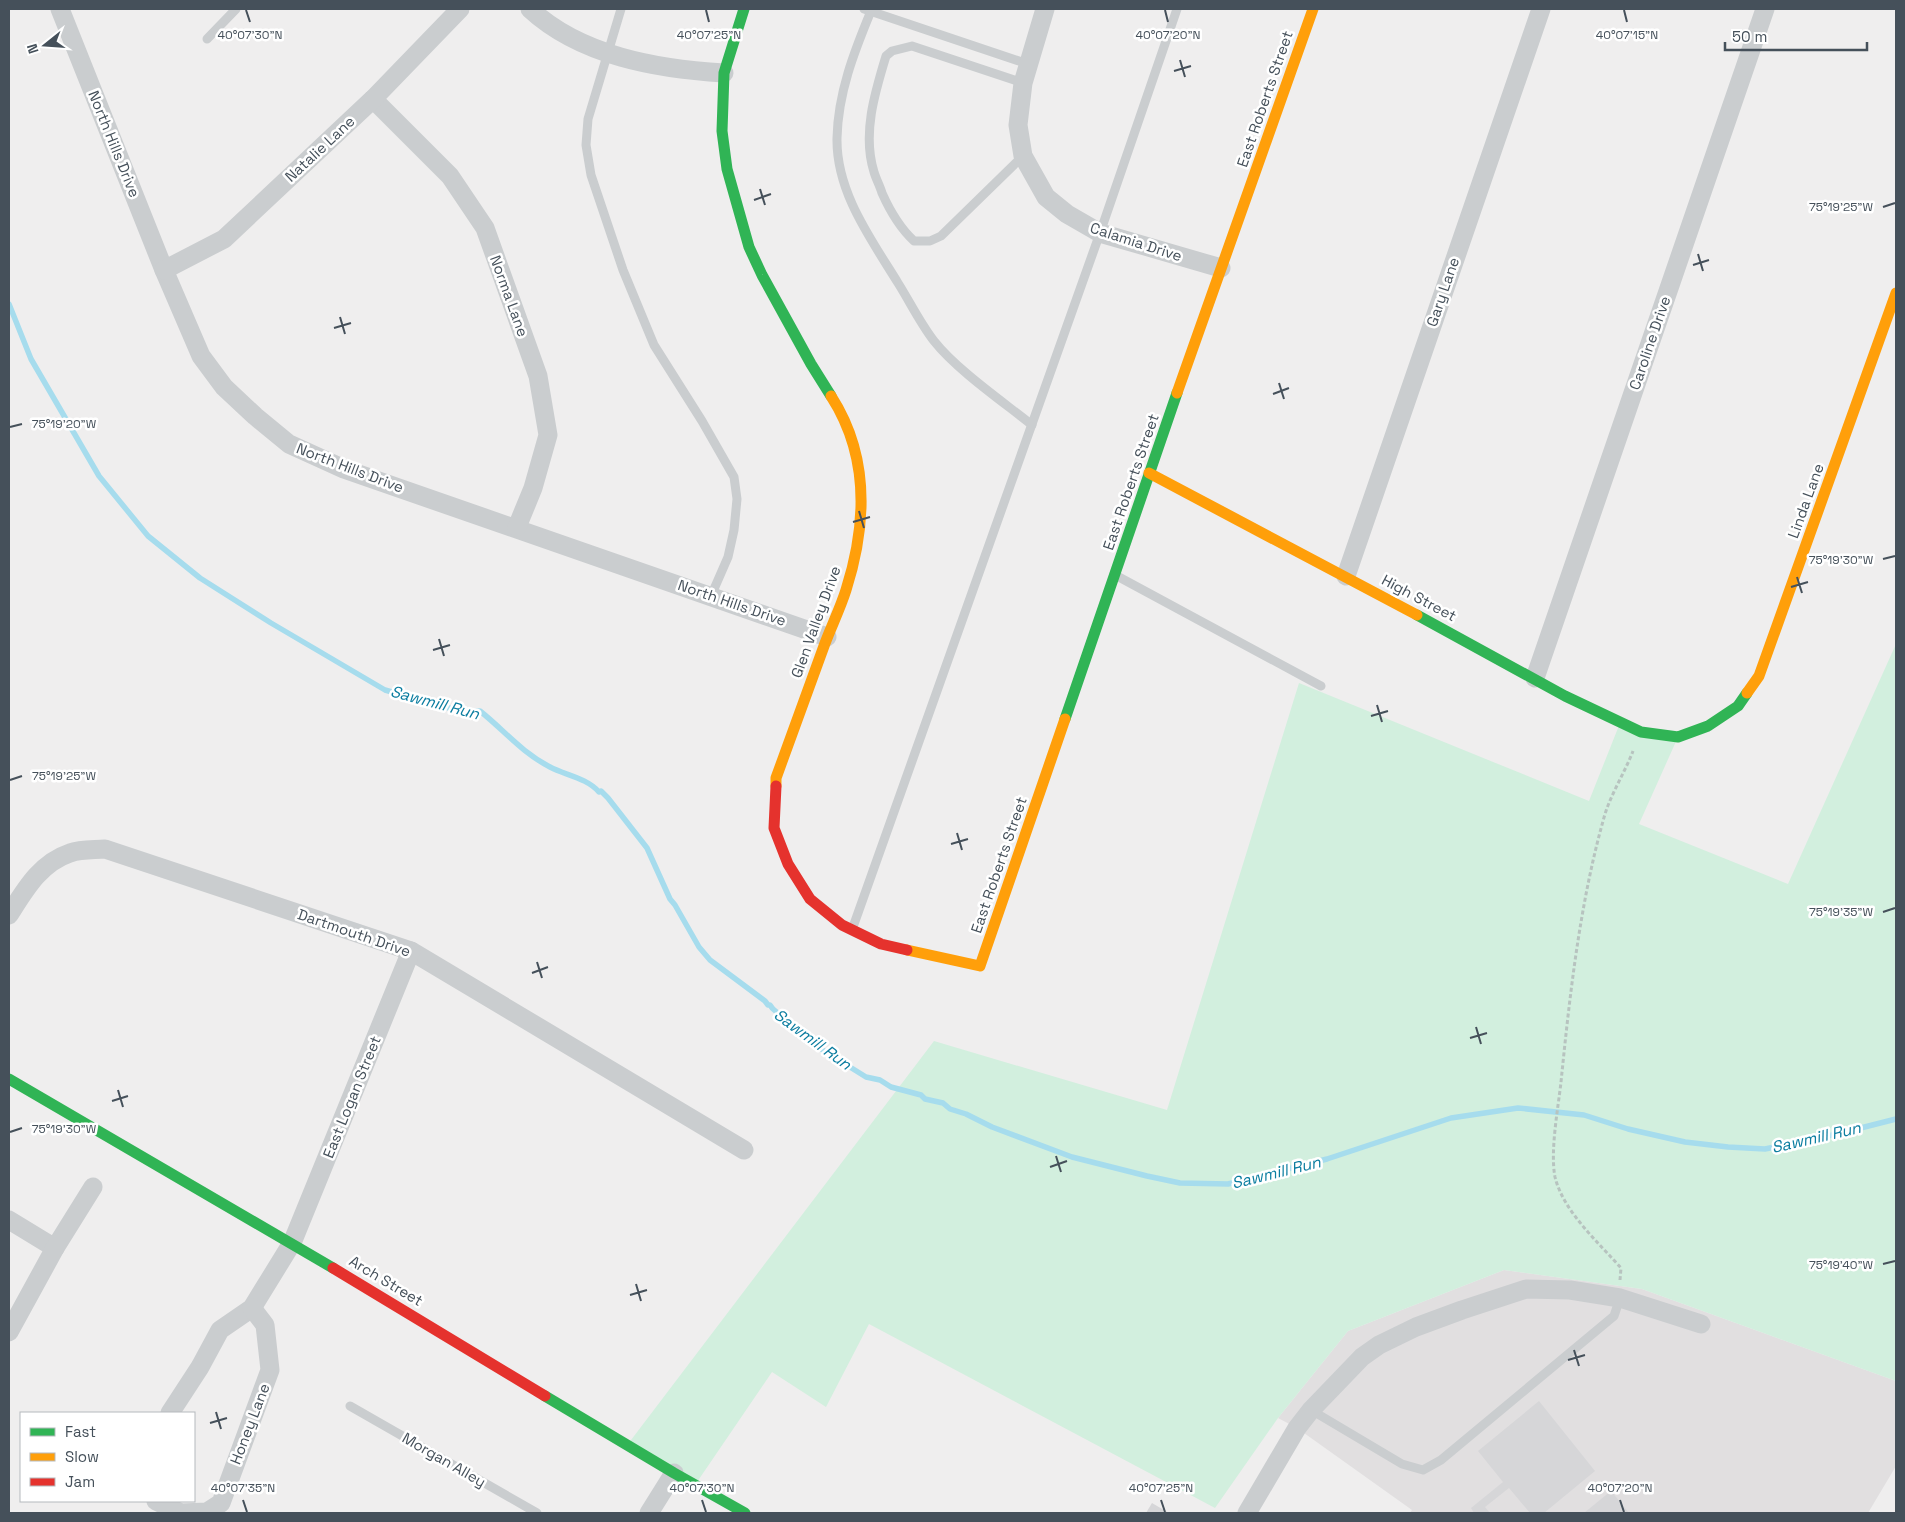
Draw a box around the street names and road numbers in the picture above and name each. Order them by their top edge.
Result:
street label: East Roberts Street [1232,28,1297,170]
street label: North Hills Drive [84,88,145,200]
street label: Natalie Lane [281,111,359,186]
street label: Calamia Drive [1088,218,1185,265]
street label: Norma Lane [486,253,533,339]
street label: Gary Lane [1422,255,1463,329]
street label: Caroline Drive [1625,293,1675,392]
street label: East Roberts Street [1098,411,1163,553]
street label: North Hills Drive [294,438,407,497]
street label: Linda Lane [1783,461,1828,541]
street label: Glen Valley Drive [786,563,845,680]
street label: High Street [1379,570,1460,625]
street label: North Hills Drive [675,575,789,630]
street label: East Roberts Street [966,794,1031,936]
street label: Dartmouth Drive [295,904,413,961]
street label: East Logan Street [318,1033,385,1161]
street label: Arch Street [346,1251,427,1310]
street label: Honey Lane [225,1381,274,1467]
street label: Morgan Alley [399,1428,490,1491]

